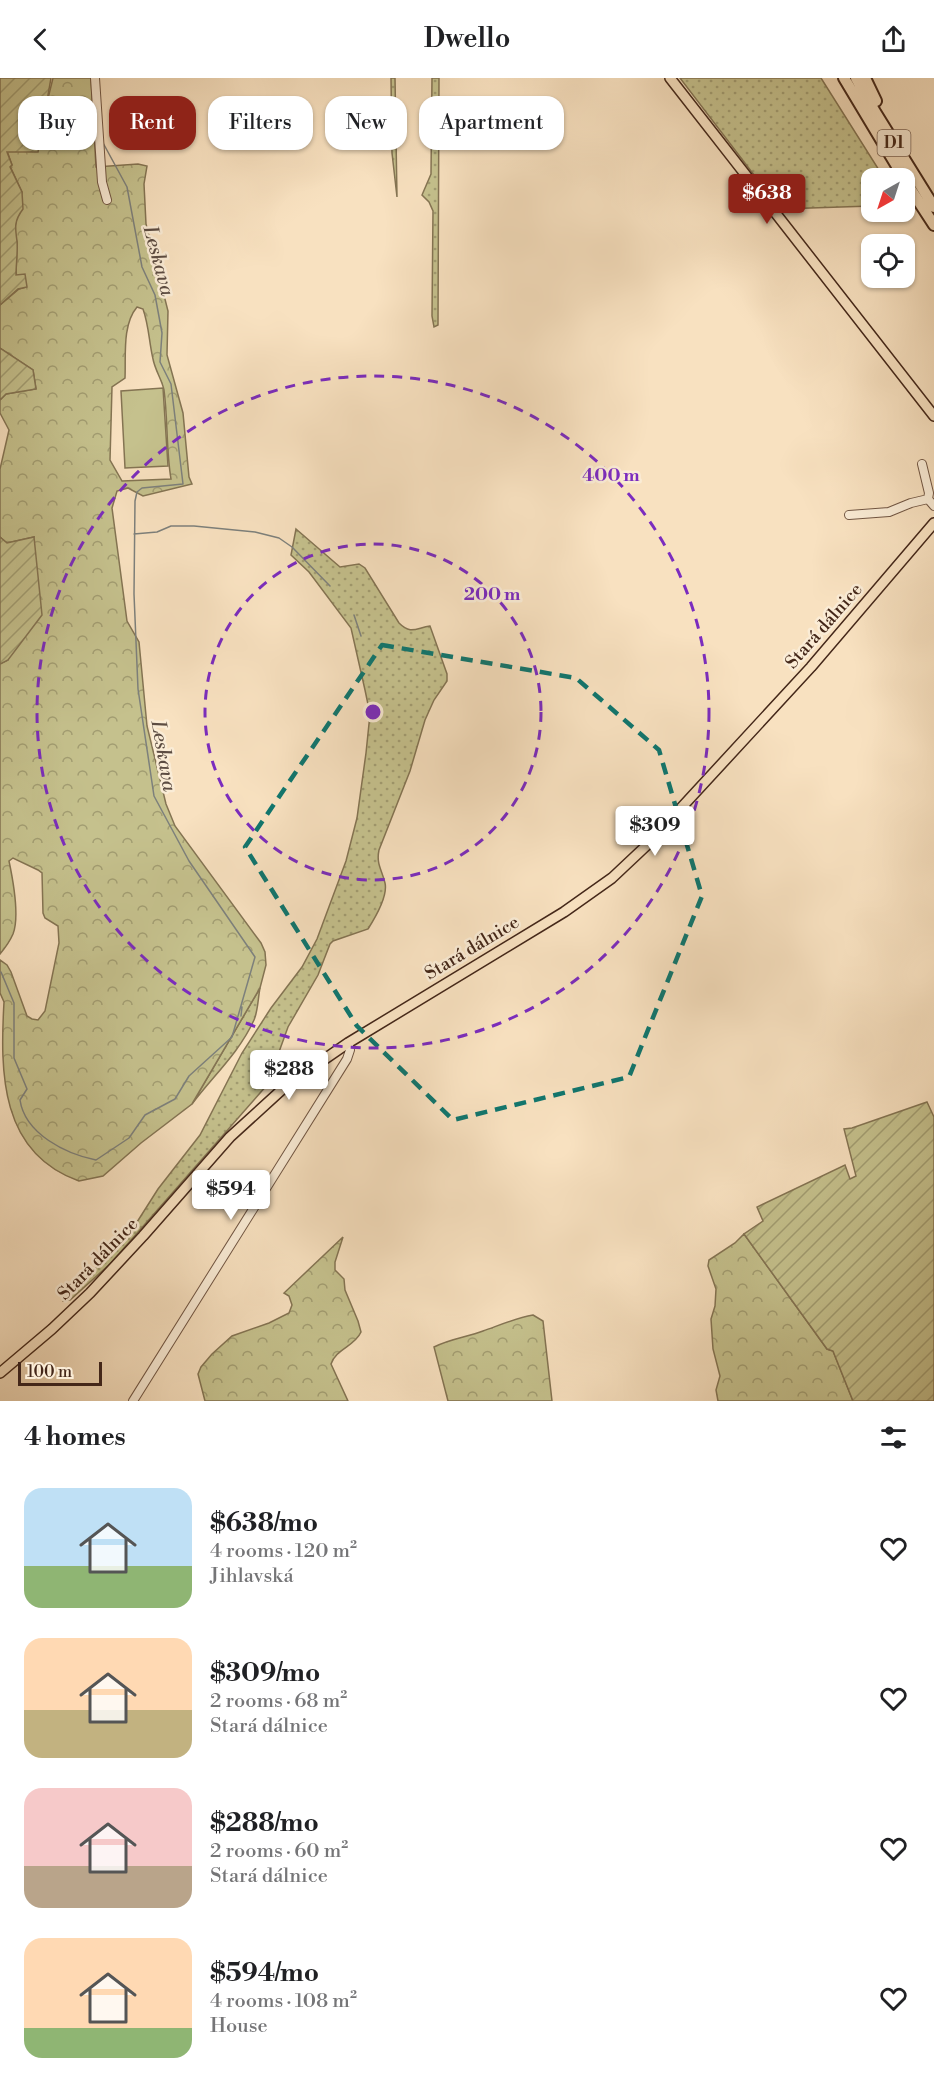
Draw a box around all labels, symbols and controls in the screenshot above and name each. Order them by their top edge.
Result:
text: Dwello [424,22,510,56]
icon: back [24,23,57,56]
icon: share [877,23,910,56]
chip: Buy [18,96,97,150]
chip: Rent [109,96,196,150]
chip: Filters [208,96,313,150]
chip: New [325,96,407,150]
chip: Apartment [419,96,564,150]
road number: D1 [878,130,910,156]
north arrow [861,168,915,222]
map controls [861,168,915,288]
pin: $638 [731,174,803,225]
text: $638 [742,181,792,206]
water label: Leskava [136,222,180,300]
button: locate [861,234,915,288]
text: 400 m [582,464,640,487]
street label: Stará dálnice [781,578,867,674]
text: 200 m [464,583,521,606]
centre of rings [363,702,383,722]
water label: Leskava [144,718,182,794]
pin: $309 [619,806,691,857]
text: $309 [629,813,681,838]
street label: Stará dálnice [421,911,523,985]
pin: $288 [253,1050,325,1101]
text: $288 [264,1057,314,1082]
pin: $594 [195,1170,267,1221]
text: $594 [206,1177,256,1202]
street label: Stará dálnice [53,1213,143,1305]
scale bar [18,1359,102,1386]
text: 100 m [27,1362,72,1382]
text: 4 homes [24,1421,126,1453]
icon: filters [877,1421,910,1454]
text: $638/mo [210,1507,318,1539]
icon: home [72,1512,144,1584]
icon: heart [877,1532,910,1565]
text: 4 rooms · 120 m² [210,1539,357,1564]
text: Jihlavská [210,1564,294,1589]
text: $309/mo [210,1657,320,1689]
icon: home [72,1662,144,1734]
icon: heart [877,1682,910,1715]
text: 2 rooms · 68 m² [210,1689,347,1714]
text: Stará dálnice [210,1714,328,1739]
text: $288/mo [210,1807,319,1839]
icon: home [72,1812,144,1884]
icon: heart [877,1832,910,1865]
text: 2 rooms · 60 m² [210,1839,348,1864]
text: Stará dálnice [210,1864,328,1889]
text: $594/mo [210,1957,319,1989]
icon: home [72,1962,144,2034]
icon: heart [877,1982,910,2015]
text: 4 rooms · 108 m² [210,1989,357,2014]
text: House [210,2014,268,2039]

